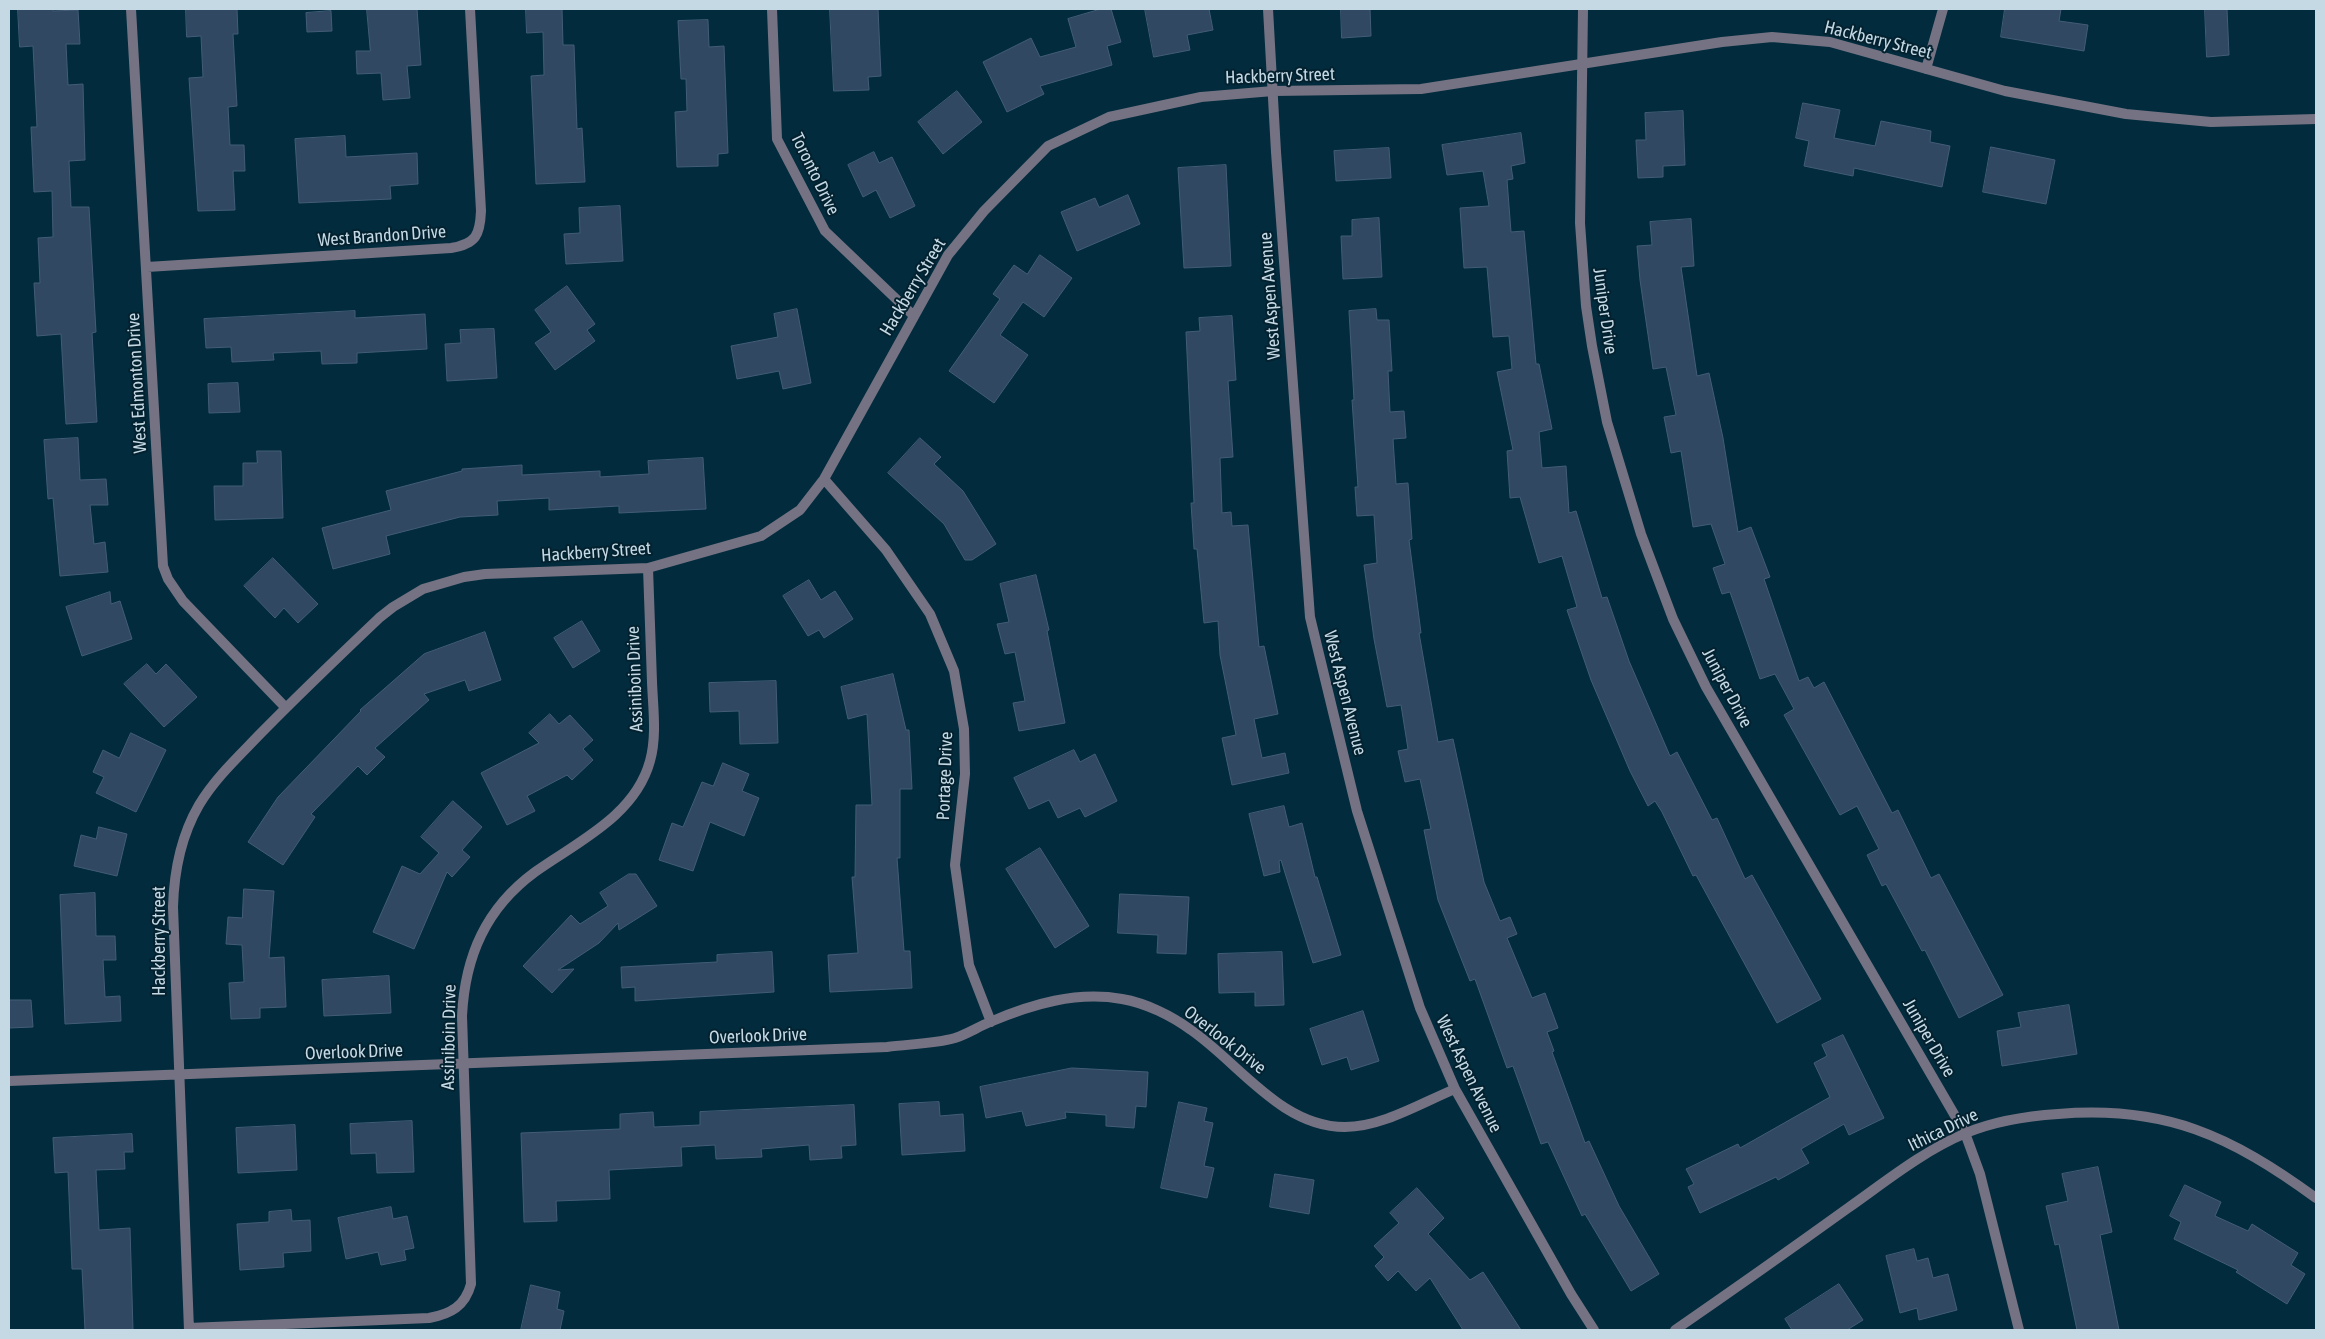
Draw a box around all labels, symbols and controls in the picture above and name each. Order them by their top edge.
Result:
street label: Hackberry Street [1822,16,1934,64]
street label: Hackberry Street [1225,63,1335,89]
street label: Toronto Drive [786,129,844,219]
street label: West Brandon Drive [317,221,447,251]
street label: West Aspen Avenue [1255,232,1285,360]
street label: Hackberry Street [875,234,951,340]
street label: Juniper Drive [1588,267,1622,355]
street label: West Edmonton Drive [123,312,151,454]
street label: Hackberry Street [540,537,652,567]
street label: Assiniboin Drive [622,626,648,732]
street label: West Aspen Avenue [1319,628,1371,758]
street label: Juniper Drive [1697,645,1757,731]
street label: Portage Drive [933,731,957,821]
street label: Hackberry Street [148,886,170,996]
street label: Assiniboin Drive [437,984,461,1090]
street label: Juniper Drive [1898,995,1960,1081]
street label: Overlook Drive [1180,1001,1270,1079]
street label: West Aspen Avenue [1431,1012,1507,1136]
street label: Overlook Drive [709,1023,807,1049]
street label: Overlook Drive [305,1039,403,1065]
street label: Ithica Drive [1905,1104,1981,1156]

